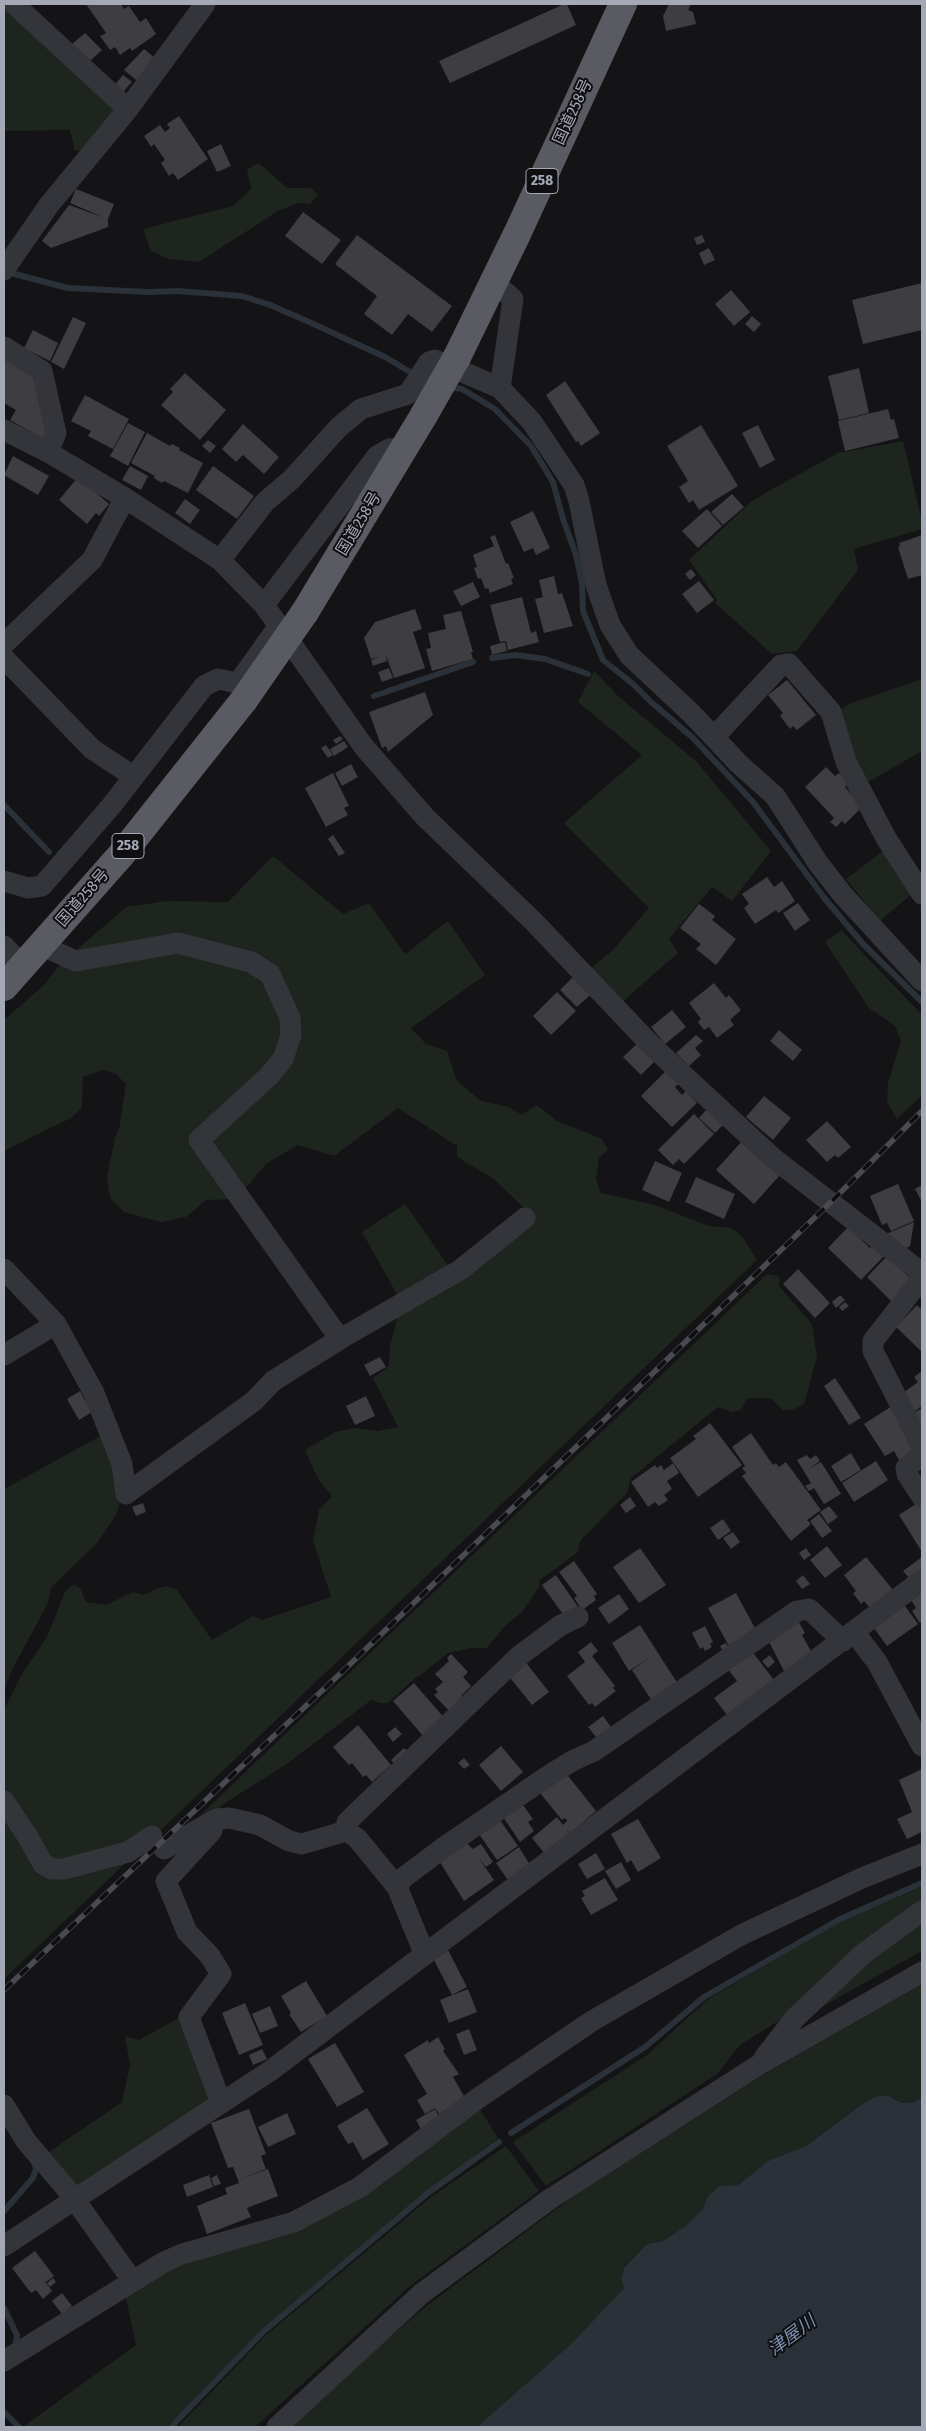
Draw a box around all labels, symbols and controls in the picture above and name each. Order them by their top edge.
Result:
street label: 国道258号 [549,76,597,148]
road number: 258 [526,168,558,194]
street label: 国道258号 [333,489,385,559]
road number: 258 [112,834,144,858]
street label: 国道258号 [53,865,113,931]
water label: 津屋川 [764,2311,820,2361]

